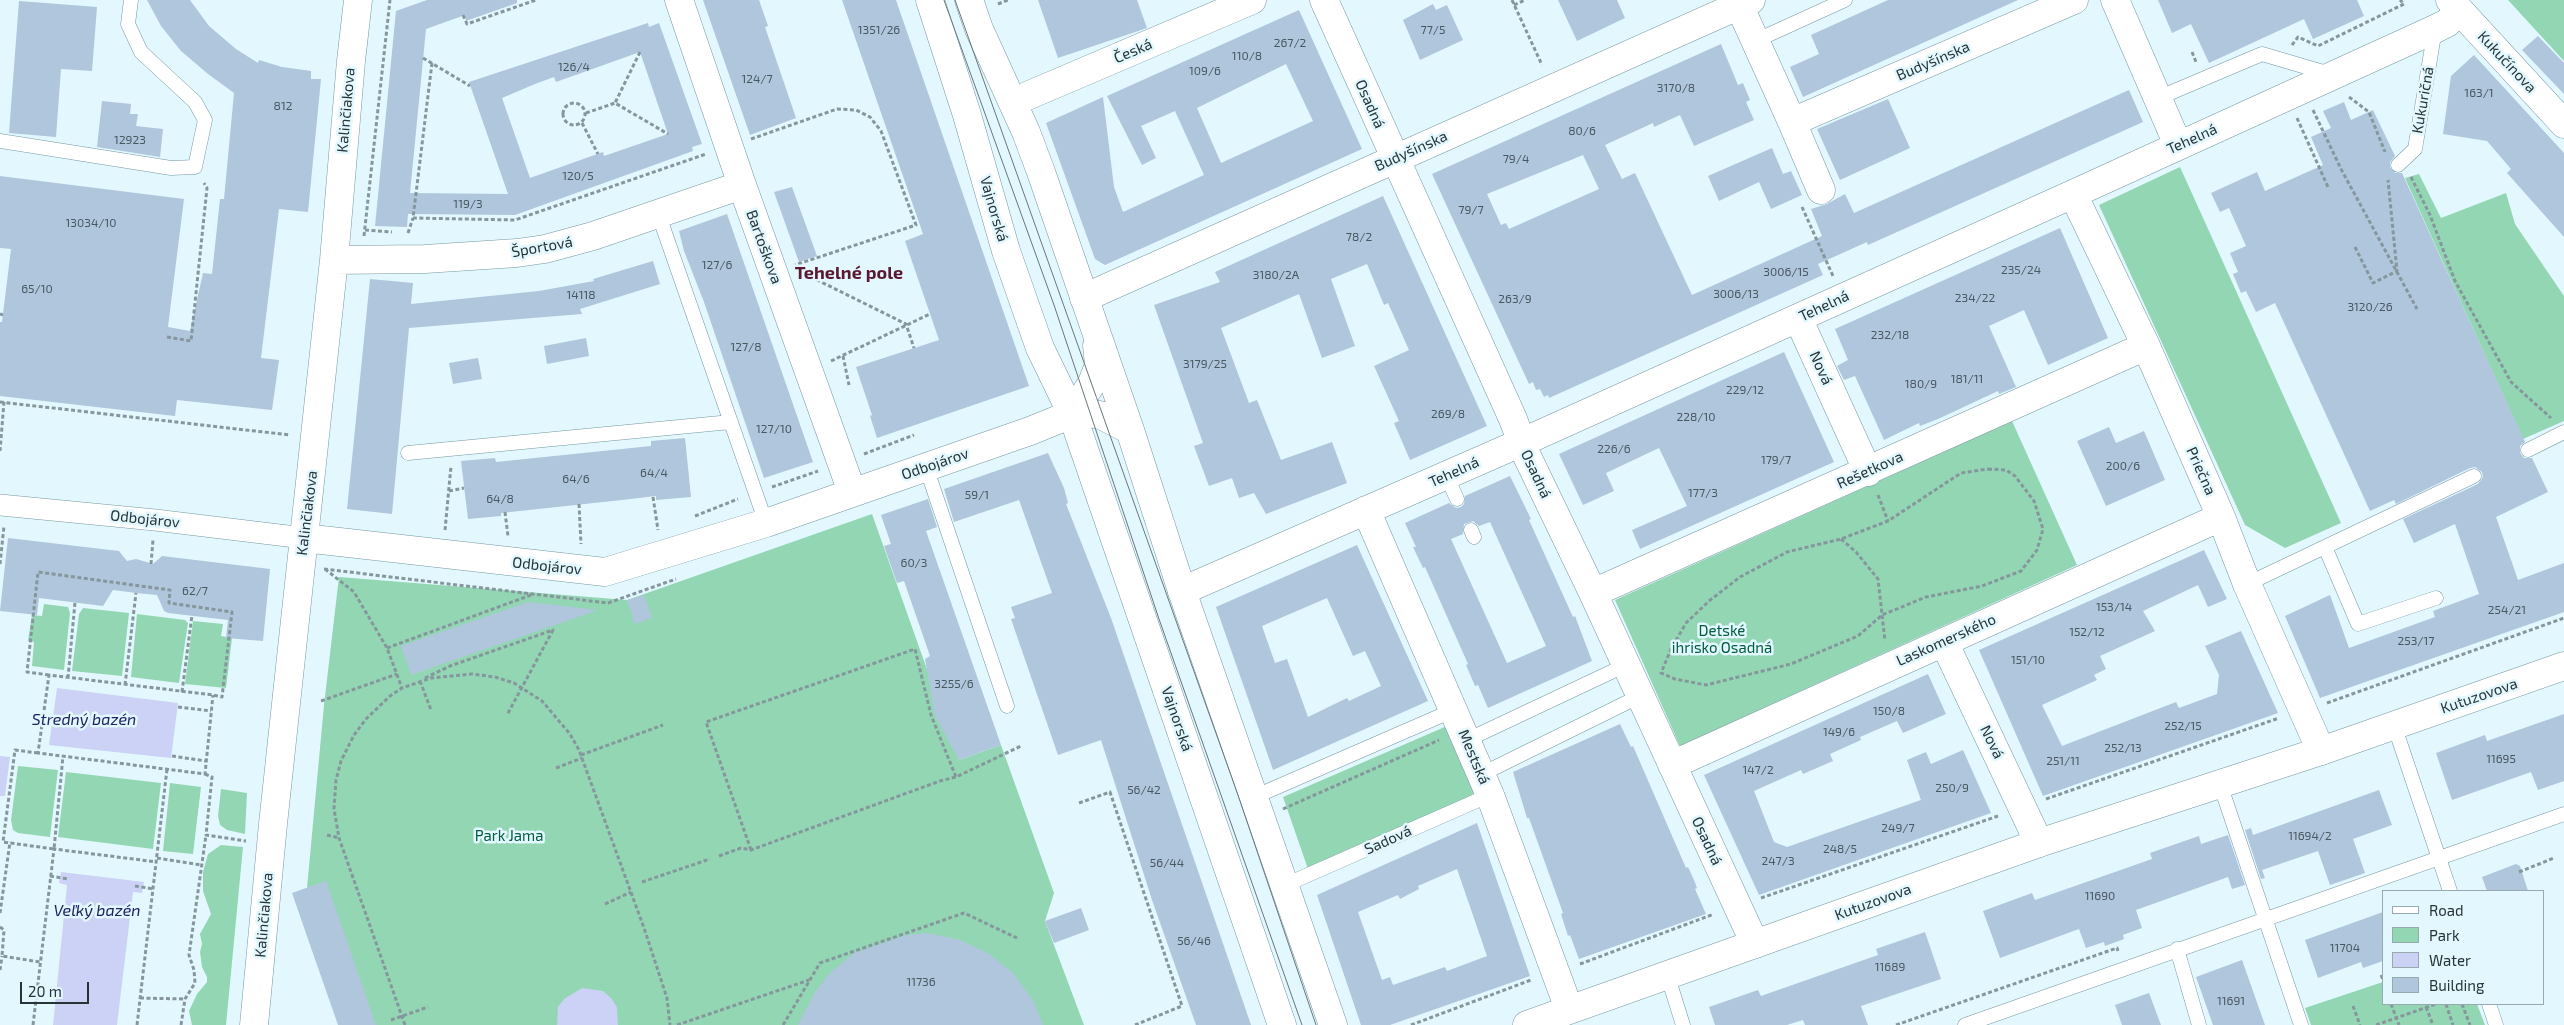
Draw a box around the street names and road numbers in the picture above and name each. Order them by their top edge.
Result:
street label: Kukučínova [2474,27,2540,97]
street label: Česká [1111,35,1155,67]
street label: Budyšínska [1894,37,1972,85]
street label: Kukuričná [2408,65,2438,135]
street label: Kalinčiakova [333,67,359,153]
street label: Osadná [1351,77,1389,131]
street label: Tehelná [2164,120,2220,158]
street label: Budyšínska [1372,127,1450,175]
street label: Vajnorská [976,174,1012,244]
street label: Bartoškova [742,208,786,286]
street label: Športová [510,233,574,261]
street label: Tehelná [1796,287,1852,325]
street label: Nová [1806,348,1836,388]
street label: Odbojárov [899,444,971,484]
street label: Priečna [2182,444,2220,498]
street label: Osadná [1517,447,1555,501]
street label: Rešetkova [1834,447,1906,493]
street label: Tehelná [1426,453,1482,491]
street label: Kalinčiakova [293,470,321,556]
street label: Odbojárov [109,506,181,532]
street label: Odbojárov [511,553,583,579]
street label: Laskomerského [1893,610,1999,670]
street label: Kutuzovova [2438,674,2520,718]
street label: Vajnorská [1158,684,1196,754]
street label: Nová [1976,722,2008,762]
street label: Mestská [1454,727,1494,787]
street label: Osadná [1688,814,1726,868]
street label: Sadová [1362,822,1414,858]
street label: Kalinčiakova [251,872,277,958]
street label: Kutuzovova [1832,880,1914,924]

